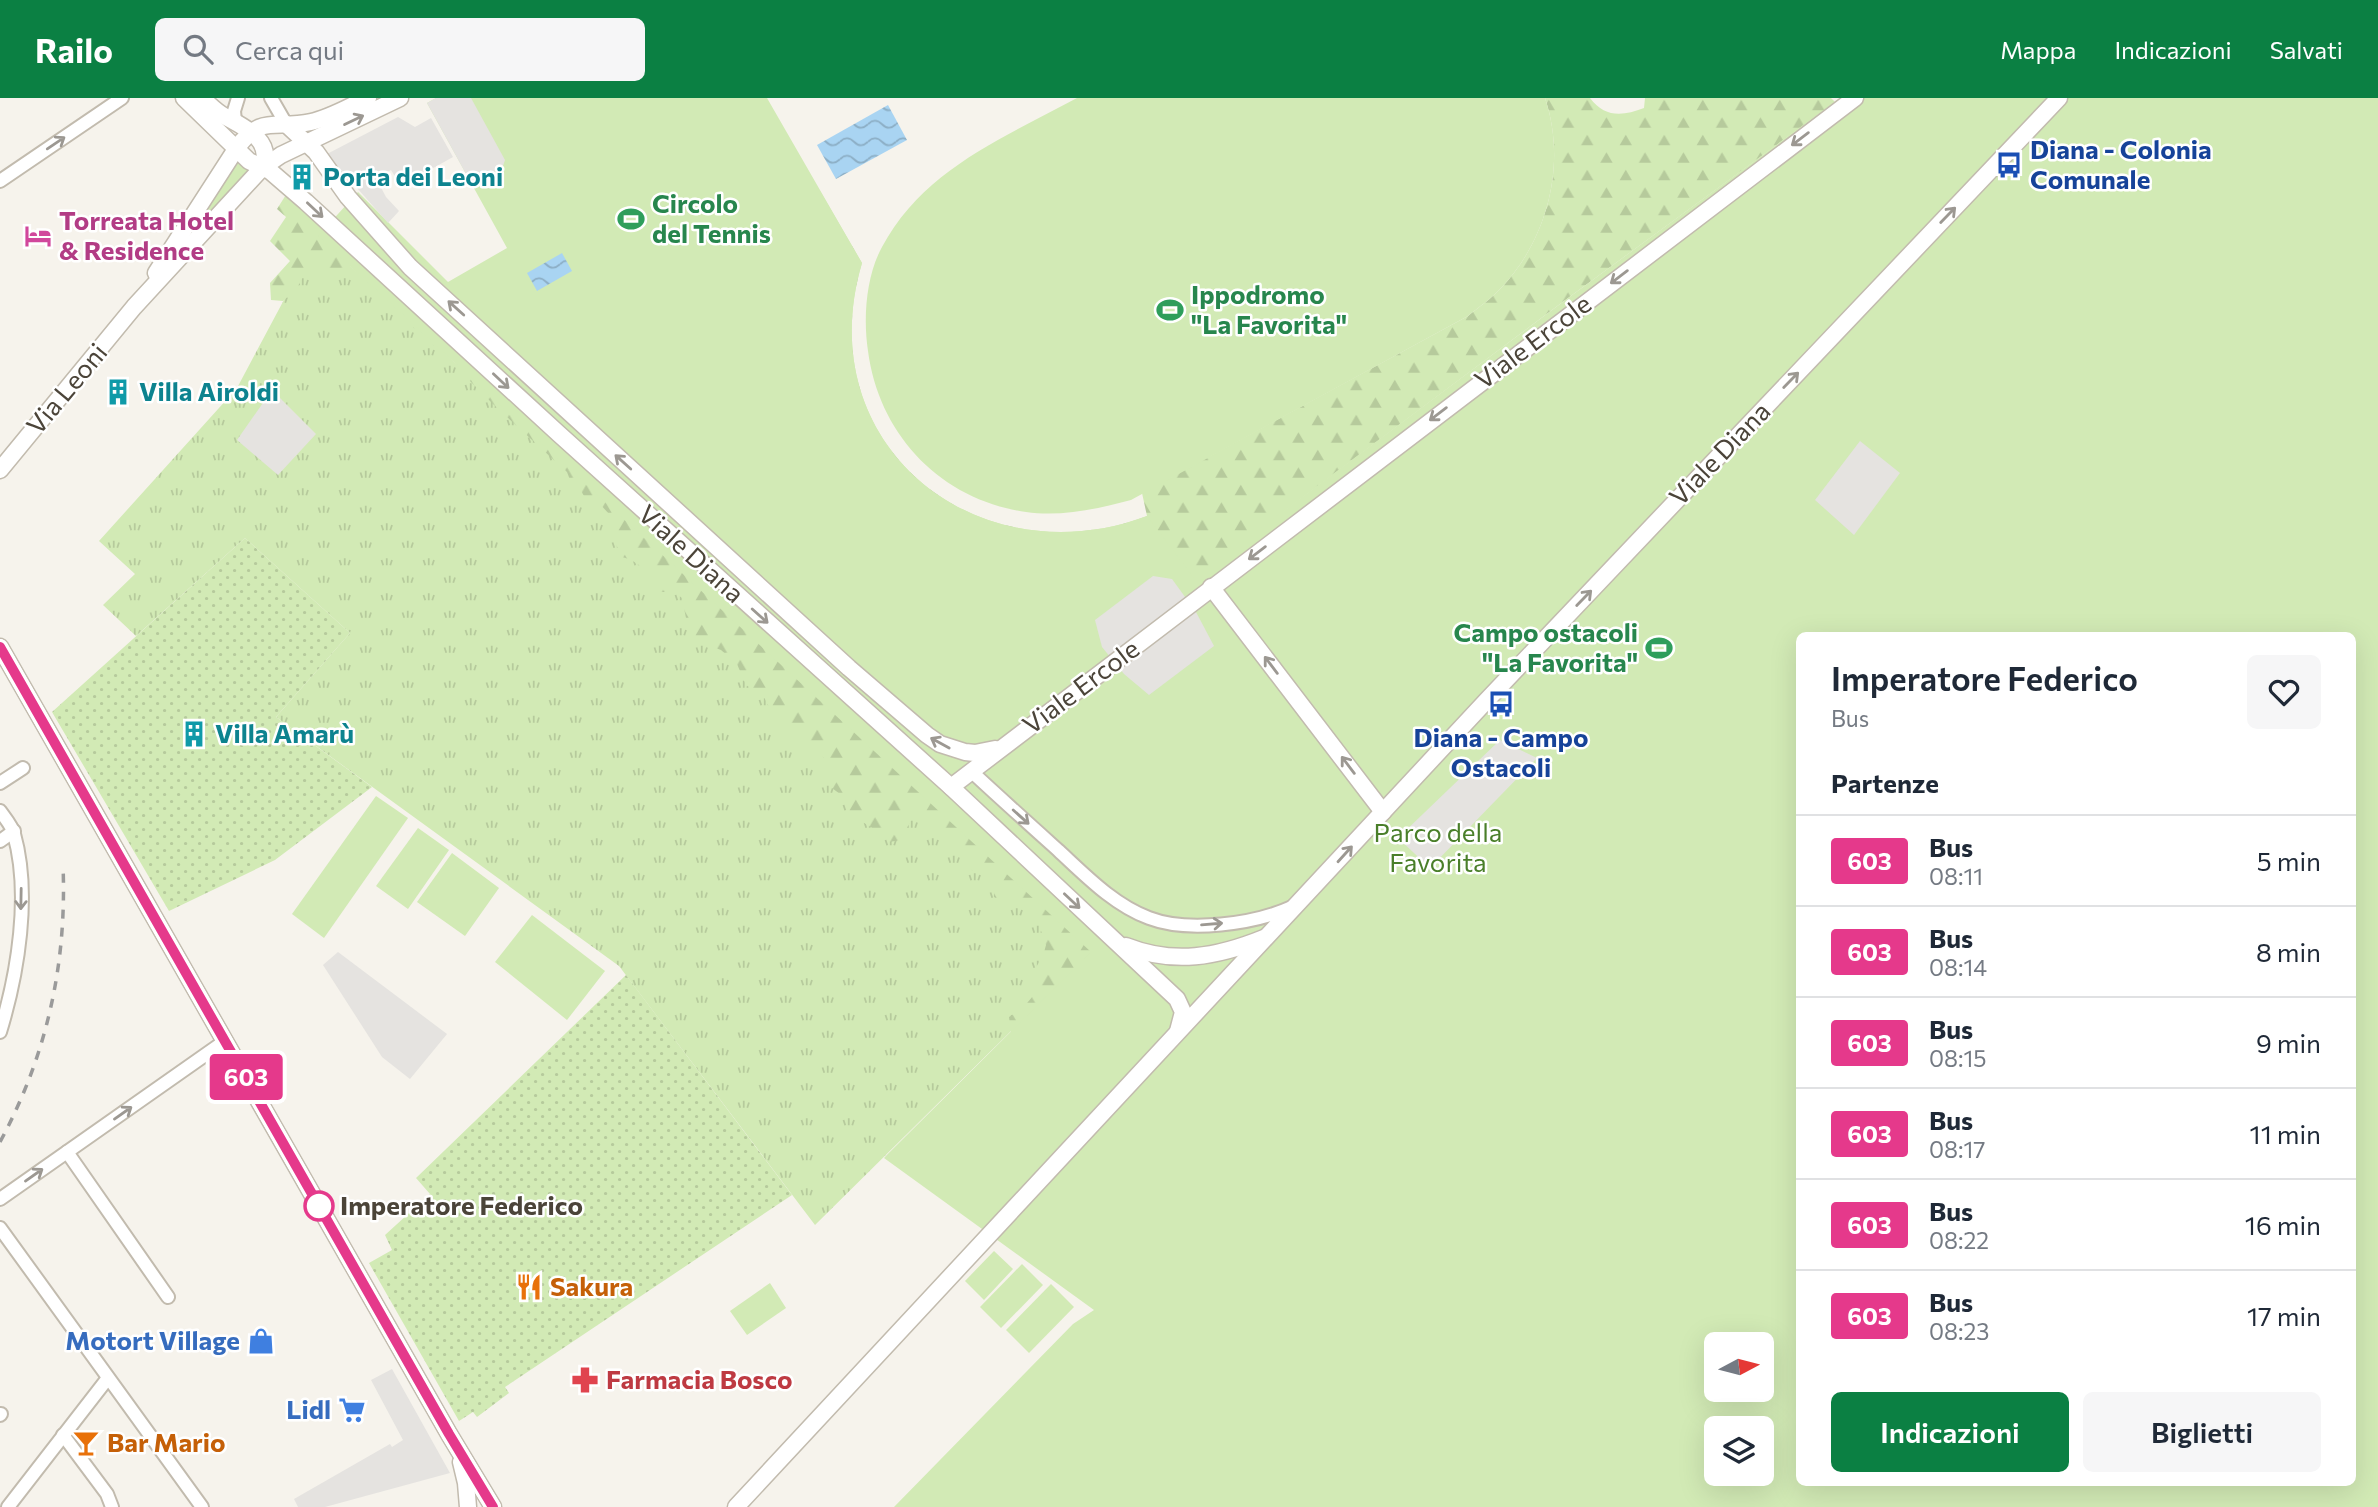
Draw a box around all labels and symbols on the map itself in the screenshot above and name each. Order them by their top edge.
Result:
one-way arrow [343,113,364,126]
one-way arrow [1791,132,1810,147]
place label: Diana - Colonia Comunale [2030,133,2212,194]
one-way arrow [46,136,66,150]
bus stop icon: Diana - Colonia Comunale [1994,150,2024,180]
place label: Porta dei Leoni [323,160,503,191]
building icon: Porta dei Leoni [287,162,317,192]
place label: Circolo del Tennis [652,187,771,248]
one-way arrow [306,202,324,218]
place label: Torreata Hotel & Residence [59,204,234,265]
sports icon: Circolo del Tennis [616,204,646,234]
one-way arrow [1939,207,1956,224]
hotel icon: Torreata Hotel & Residence [23,221,53,251]
one-way arrow [1610,269,1629,284]
place label: Ippodromo "La Favorita" [1191,278,1347,339]
street label: Viale Ercole [1468,287,1596,395]
sports icon: Ippodromo "La Favorita" [1155,295,1185,325]
one-way arrow [447,300,465,316]
street label: Via Leoni [19,336,113,440]
one-way arrow [1783,371,1799,389]
one-way arrow [492,372,509,389]
place label: Villa Airoldi [139,375,279,406]
building icon: Villa Airoldi [103,377,133,407]
street label: Viale Diana [1662,395,1776,511]
one-way arrow [1429,407,1448,422]
one-way arrow [615,453,632,470]
street label: Viale Diana [633,497,751,608]
one-way arrow [1248,545,1267,560]
one-way arrow [1575,590,1592,607]
one-way arrow [751,608,769,624]
place label: Campo ostacoli "La Favorita" [1454,616,1638,677]
street label: Viale Ercole [1016,632,1144,740]
sports icon: Campo ostacoli "La Favorita" [1644,633,1674,663]
one-way arrow [1263,656,1278,674]
bus stop icon: Diana - Campo Ostacoli [1486,689,1516,719]
place label: Villa Amarù [215,717,354,748]
building icon: Villa Amarù [179,719,209,749]
place label: Diana - Campo Ostacoli [1414,721,1588,782]
one-way arrow [930,735,950,749]
one-way arrow [1340,757,1355,775]
one-way arrow [1012,809,1030,825]
park label: Parco della Favorita [1374,816,1502,877]
one-way arrow [1336,846,1353,863]
one-way arrow [14,887,27,910]
one-way arrow [1063,893,1081,909]
one-way arrow [1200,917,1223,930]
line badge: 603 [206,1054,286,1100]
one-way arrow [113,1106,132,1120]
one-way arrow [24,1168,43,1182]
place label: Imperatore Federico [340,1189,583,1220]
marker: Imperatore Federico [304,1191,334,1221]
place label: Sakura [550,1270,633,1301]
restaurant icon: Sakura [514,1272,544,1302]
place label: Motort Village [65,1324,240,1355]
shop icon: Motort Village [246,1326,276,1356]
north arrow [1704,1332,1774,1402]
place label: Farmacia Bosco [606,1363,793,1394]
pharmacy icon: Farmacia Bosco [570,1365,600,1395]
place label: Lidl [286,1393,331,1424]
supermarket icon: Lidl [337,1395,367,1425]
place label: Bar Mario [107,1426,226,1457]
bar icon: Bar Mario [71,1428,101,1458]

